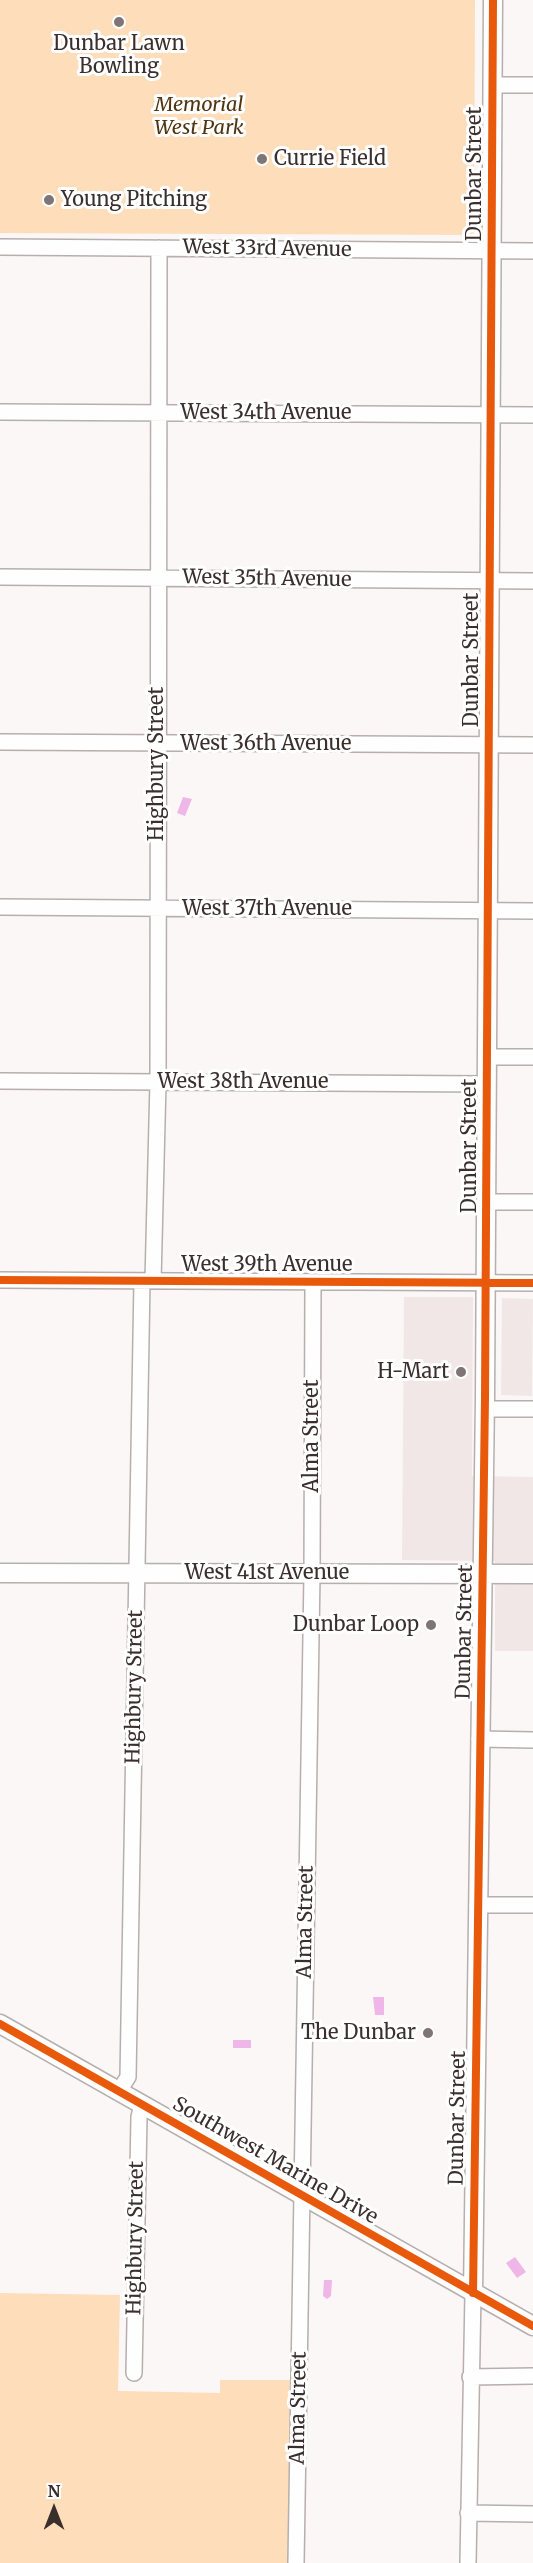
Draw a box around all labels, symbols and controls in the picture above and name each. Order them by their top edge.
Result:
marker: Dunbar Lawn Bowling [112,15,126,29]
place label: Dunbar Lawn Bowling [53,32,185,79]
park label: Memorial West Park [154,93,244,140]
street label: Dunbar Street [463,107,487,241]
place label: Currie Field [274,147,386,171]
marker: Currie Field [255,152,269,166]
place label: Young Pitching [61,188,207,212]
marker: Young Pitching [42,193,56,207]
street label: West 33rd Avenue [182,236,352,262]
street label: West 34th Avenue [180,401,352,425]
street label: West 35th Avenue [182,566,352,592]
street label: Dunbar Street [460,593,484,727]
street label: Highbury Street [145,687,169,841]
street label: West 36th Avenue [181,732,351,756]
street label: West 37th Avenue [182,897,352,921]
street label: West 38th Avenue [158,1070,328,1094]
street label: Dunbar Street [458,1079,482,1213]
street label: West 39th Avenue [182,1253,352,1277]
place label: H-Mart [377,1360,449,1384]
marker: H-Mart [454,1365,468,1379]
street label: Alma Street [300,1379,324,1493]
street label: West 41st Avenue [185,1561,349,1585]
street label: Dunbar Street [452,1564,478,1700]
street label: Highbury Street [122,1610,148,1764]
place label: Dunbar Loop [293,1613,419,1637]
marker: Dunbar Loop [424,1618,438,1632]
street label: Alma Street [293,1865,319,1979]
place label: The Dunbar [301,2021,416,2045]
marker: The Dunbar [421,2026,435,2040]
street label: Dunbar Street [445,2050,471,2186]
street label: Southwest Marine Drive [168,2092,382,2230]
street label: Highbury Street [123,2161,149,2315]
street label: Alma Street [286,2351,312,2465]
north arrow [24,2479,84,2539]
text: N [48,2481,60,2501]

